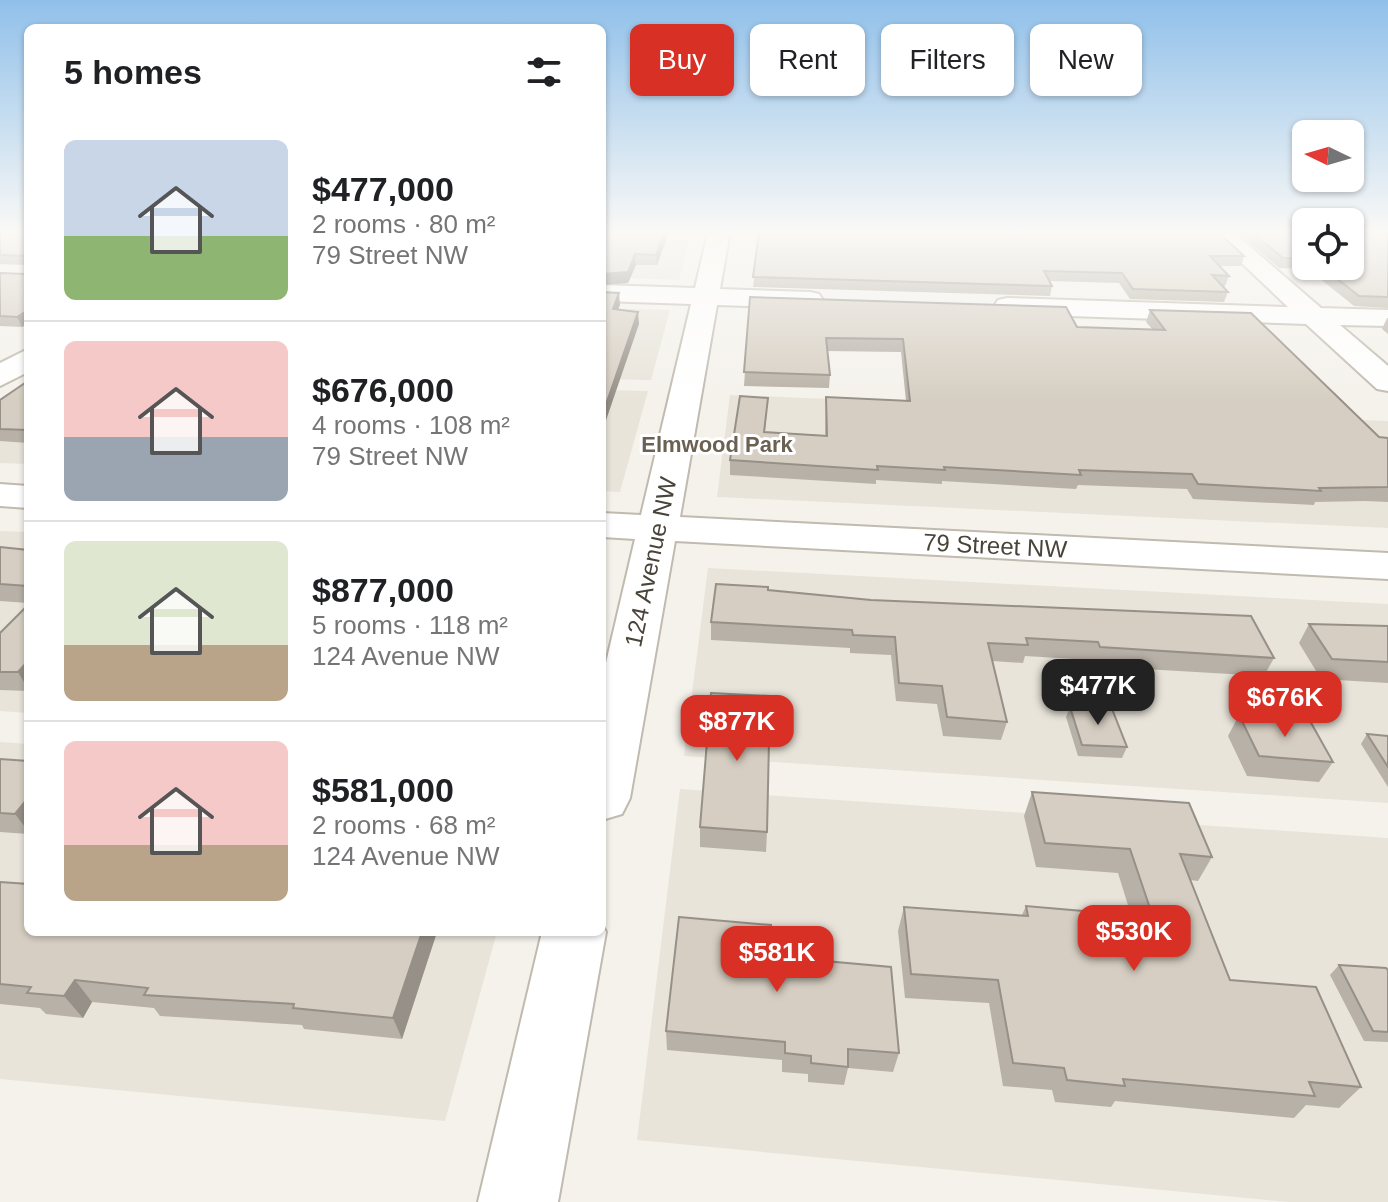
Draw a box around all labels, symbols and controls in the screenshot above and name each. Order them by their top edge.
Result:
chip: Buy [630,24,734,96]
chip: Rent [750,24,865,96]
chip: Filters [881,24,1014,96]
chip: New [1030,24,1142,96]
icon: filters [522,50,566,94]
text: 5 homes [64,53,202,91]
north arrow [1292,120,1364,192]
map controls [1292,120,1364,280]
text: $477,000 [312,170,454,208]
icon: home [128,172,224,268]
button: locate [1292,208,1364,280]
text: 2 rooms · 80 m² [312,209,496,239]
text: 79 Street NW [312,240,468,270]
text: $676,000 [312,371,454,409]
icon: home [128,373,224,469]
text: 4 rooms · 108 m² [312,410,510,440]
district label: Elmwood Park [641,432,794,457]
text: 79 Street NW [312,441,468,471]
street label: 124 Avenue NW [619,474,682,649]
street label: 79 Street NW [922,528,1068,563]
text: $877,000 [312,571,454,609]
icon: home [128,573,224,669]
text: 5 rooms · 118 m² [312,610,508,640]
text: 124 Avenue NW [312,641,499,671]
pin: $477K [1042,659,1154,727]
text: $477K [1060,670,1136,700]
pin: $676K [1229,671,1341,739]
text: $676K [1247,682,1323,712]
pin: $877K [681,695,793,763]
text: $877K [699,706,775,736]
text: $581,000 [312,771,454,809]
icon: home [128,773,224,869]
text: 2 rooms · 68 m² [312,810,496,840]
text: 124 Avenue NW [312,841,499,871]
pin: $530K [1078,905,1190,973]
text: $530K [1096,916,1172,946]
pin: $581K [721,926,833,994]
text: $581K [739,937,815,967]

